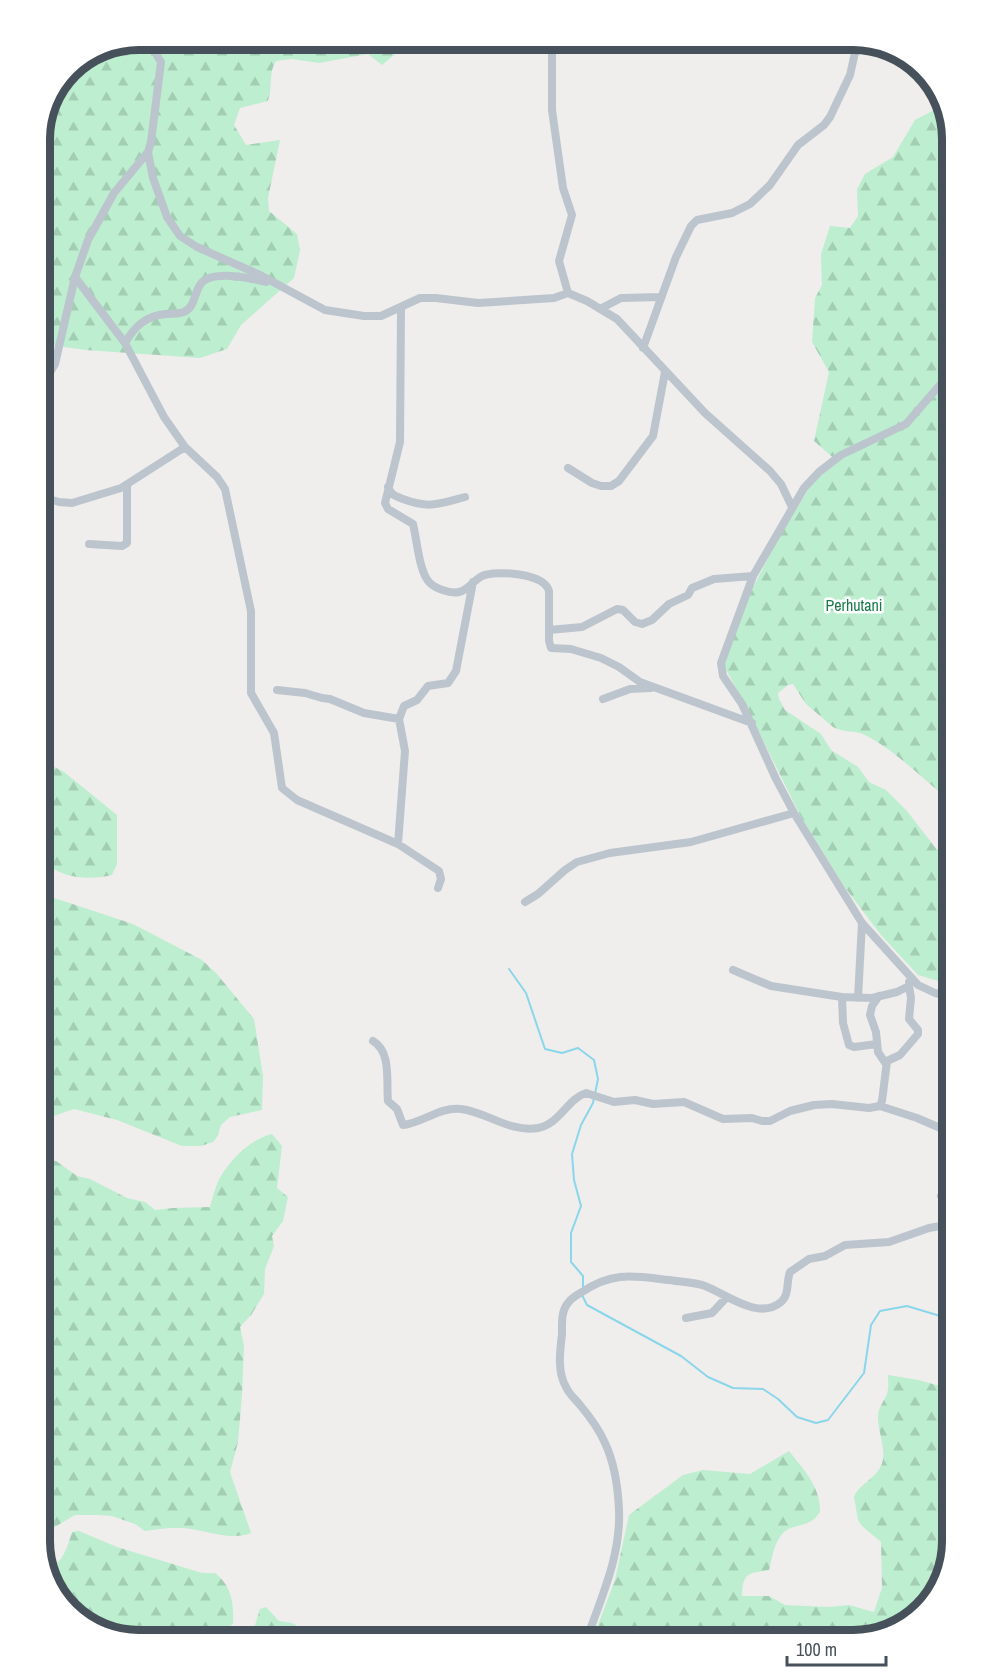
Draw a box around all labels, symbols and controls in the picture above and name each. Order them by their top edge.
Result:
park label: Perhutani [826,594,882,616]
scale bar [787,1629,886,1667]
text: 100 m [796,1637,837,1662]

